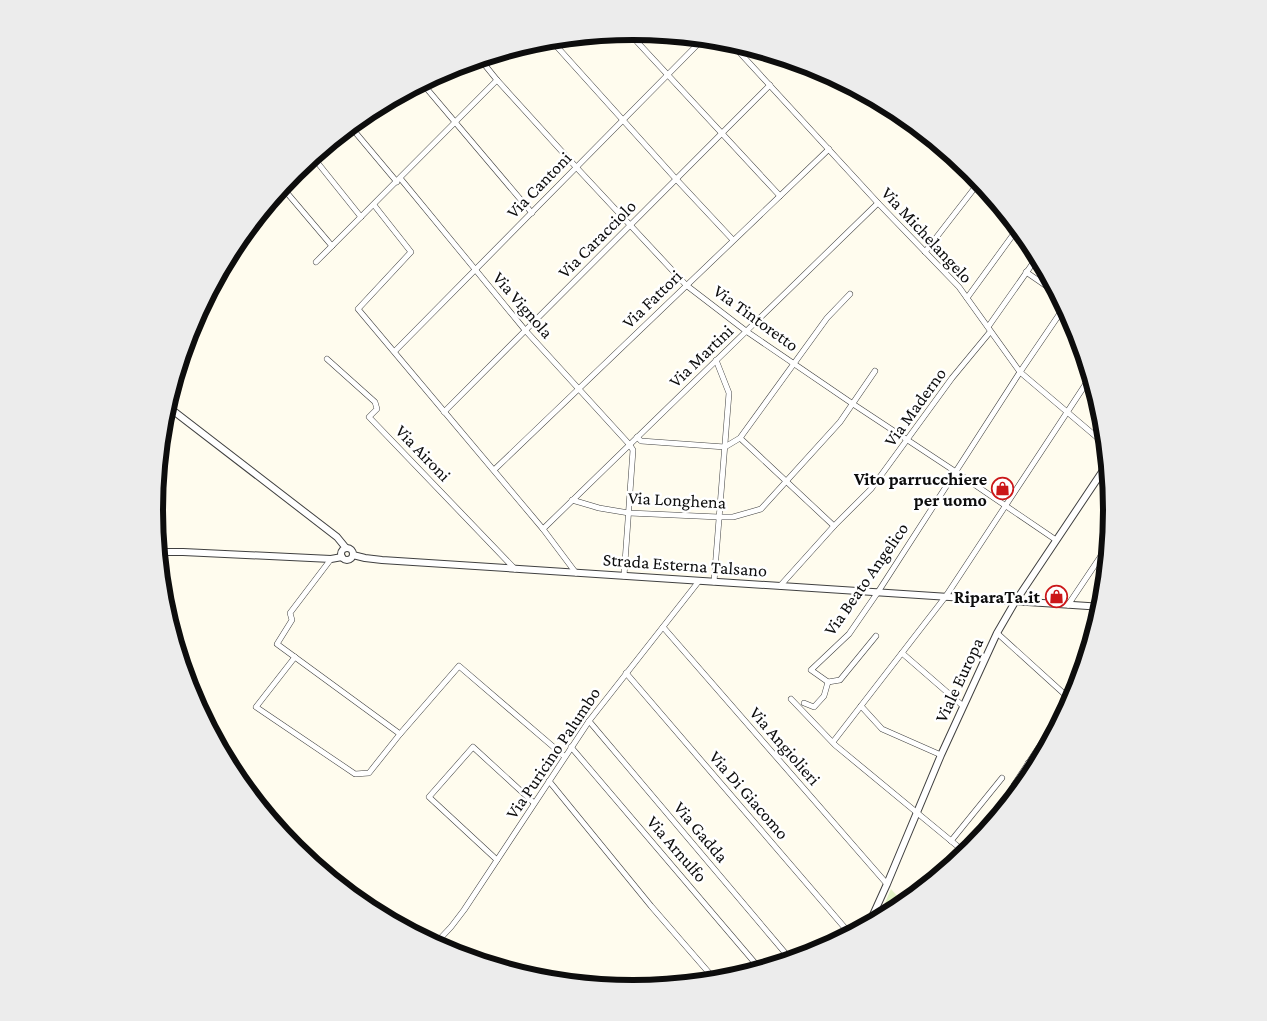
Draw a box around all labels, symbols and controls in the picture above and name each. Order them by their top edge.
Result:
street label: Via Cantoni [503,148,576,222]
street label: Via Michelangelo [877,183,977,287]
street label: Via Caracciolo [554,196,640,282]
street label: Via Fattori [618,266,686,332]
street label: Via Vignola [489,268,557,342]
street label: Via Tintoretto [710,281,802,356]
street label: Via Martini [665,320,737,391]
street label: Via Maderno [880,364,950,450]
street label: Via Aironi [391,421,455,486]
place label: Vito parrucchiere per uomo [853,469,987,510]
shop icon: Vito parrucchiere per uomo [991,477,1015,501]
street label: Via Longhena [627,487,727,513]
street label: Via Beato Angelico [820,519,912,639]
street label: Strada Esterna Talsano [602,549,768,581]
shop icon: RiparaTa.it [1044,585,1068,609]
place label: RiparaTa.it [954,587,1041,607]
street label: Viale Europa [931,635,987,725]
street label: Via Puricino Palumbo [502,683,604,823]
street label: Via Angiolieri [746,703,825,789]
street label: Via Di Giacomo [705,747,793,843]
street label: Via Gadda [670,797,732,867]
street label: Via Arnulfo [643,812,711,886]

